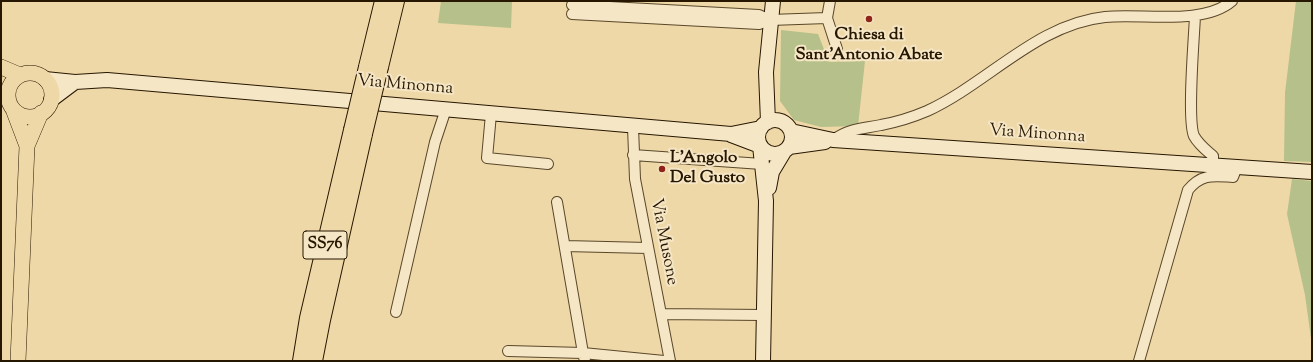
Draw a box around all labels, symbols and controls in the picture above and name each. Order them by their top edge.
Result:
marker: Chiesa di Sant'Antonio Abate [864,14,874,24]
place label: Chiesa di Sant'Antonio Abate [795,26,943,66]
street label: Via Minonna [356,72,454,100]
street label: Via Minonna [988,121,1086,149]
place label: L'Angolo Del Gusto [670,149,745,189]
marker: L'Angolo Del Gusto [657,164,667,174]
street label: Via Musone [645,197,681,287]
road number: SS76 [303,231,347,259]

